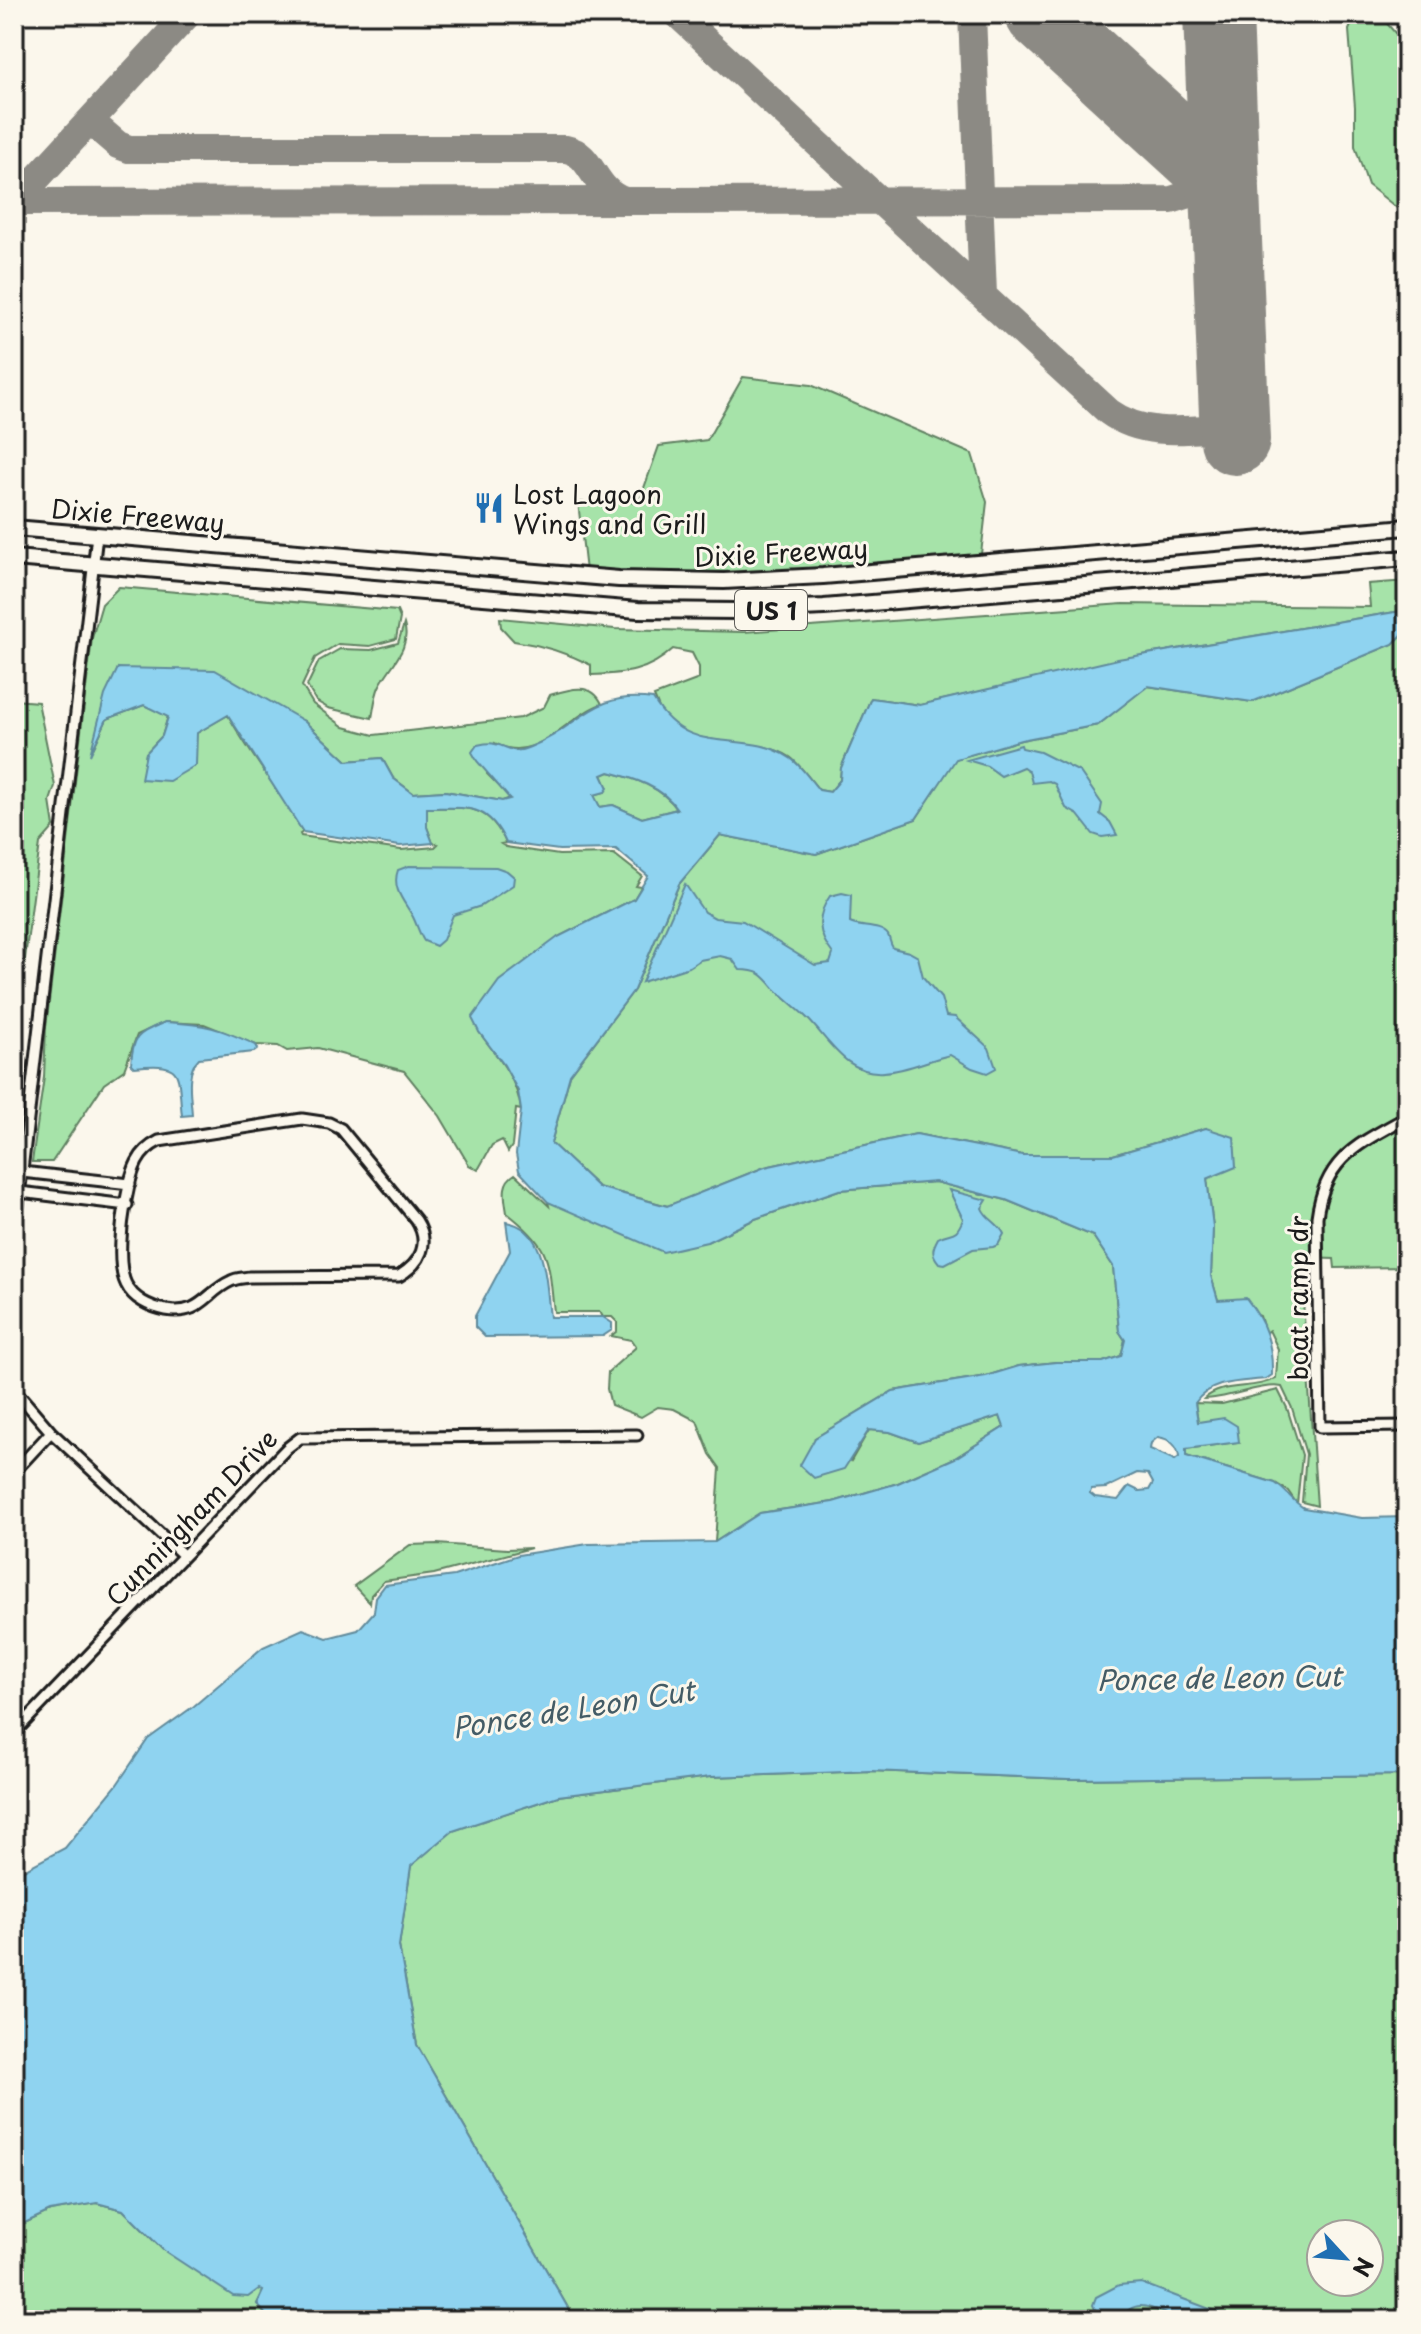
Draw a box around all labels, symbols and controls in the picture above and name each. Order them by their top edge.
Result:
place label: Lost Lagoon Wings and Grill [513,474,706,543]
street label: Dixie Freeway [50,488,226,542]
restaurant icon: Lost Lagoon Wings and Grill [472,491,506,525]
street label: Dixie Freeway [693,528,869,576]
road number: US 1 [735,590,807,630]
street label: boat ramp dr [1278,1216,1317,1380]
street label: Cunningham Drive [96,1420,286,1614]
water label: Ponce de Leon Cut [1096,1653,1345,1701]
water label: Ponce de Leon Cut [449,1667,701,1748]
north arrow [1305,2218,1385,2298]
text: N [1346,2252,1383,2282]

